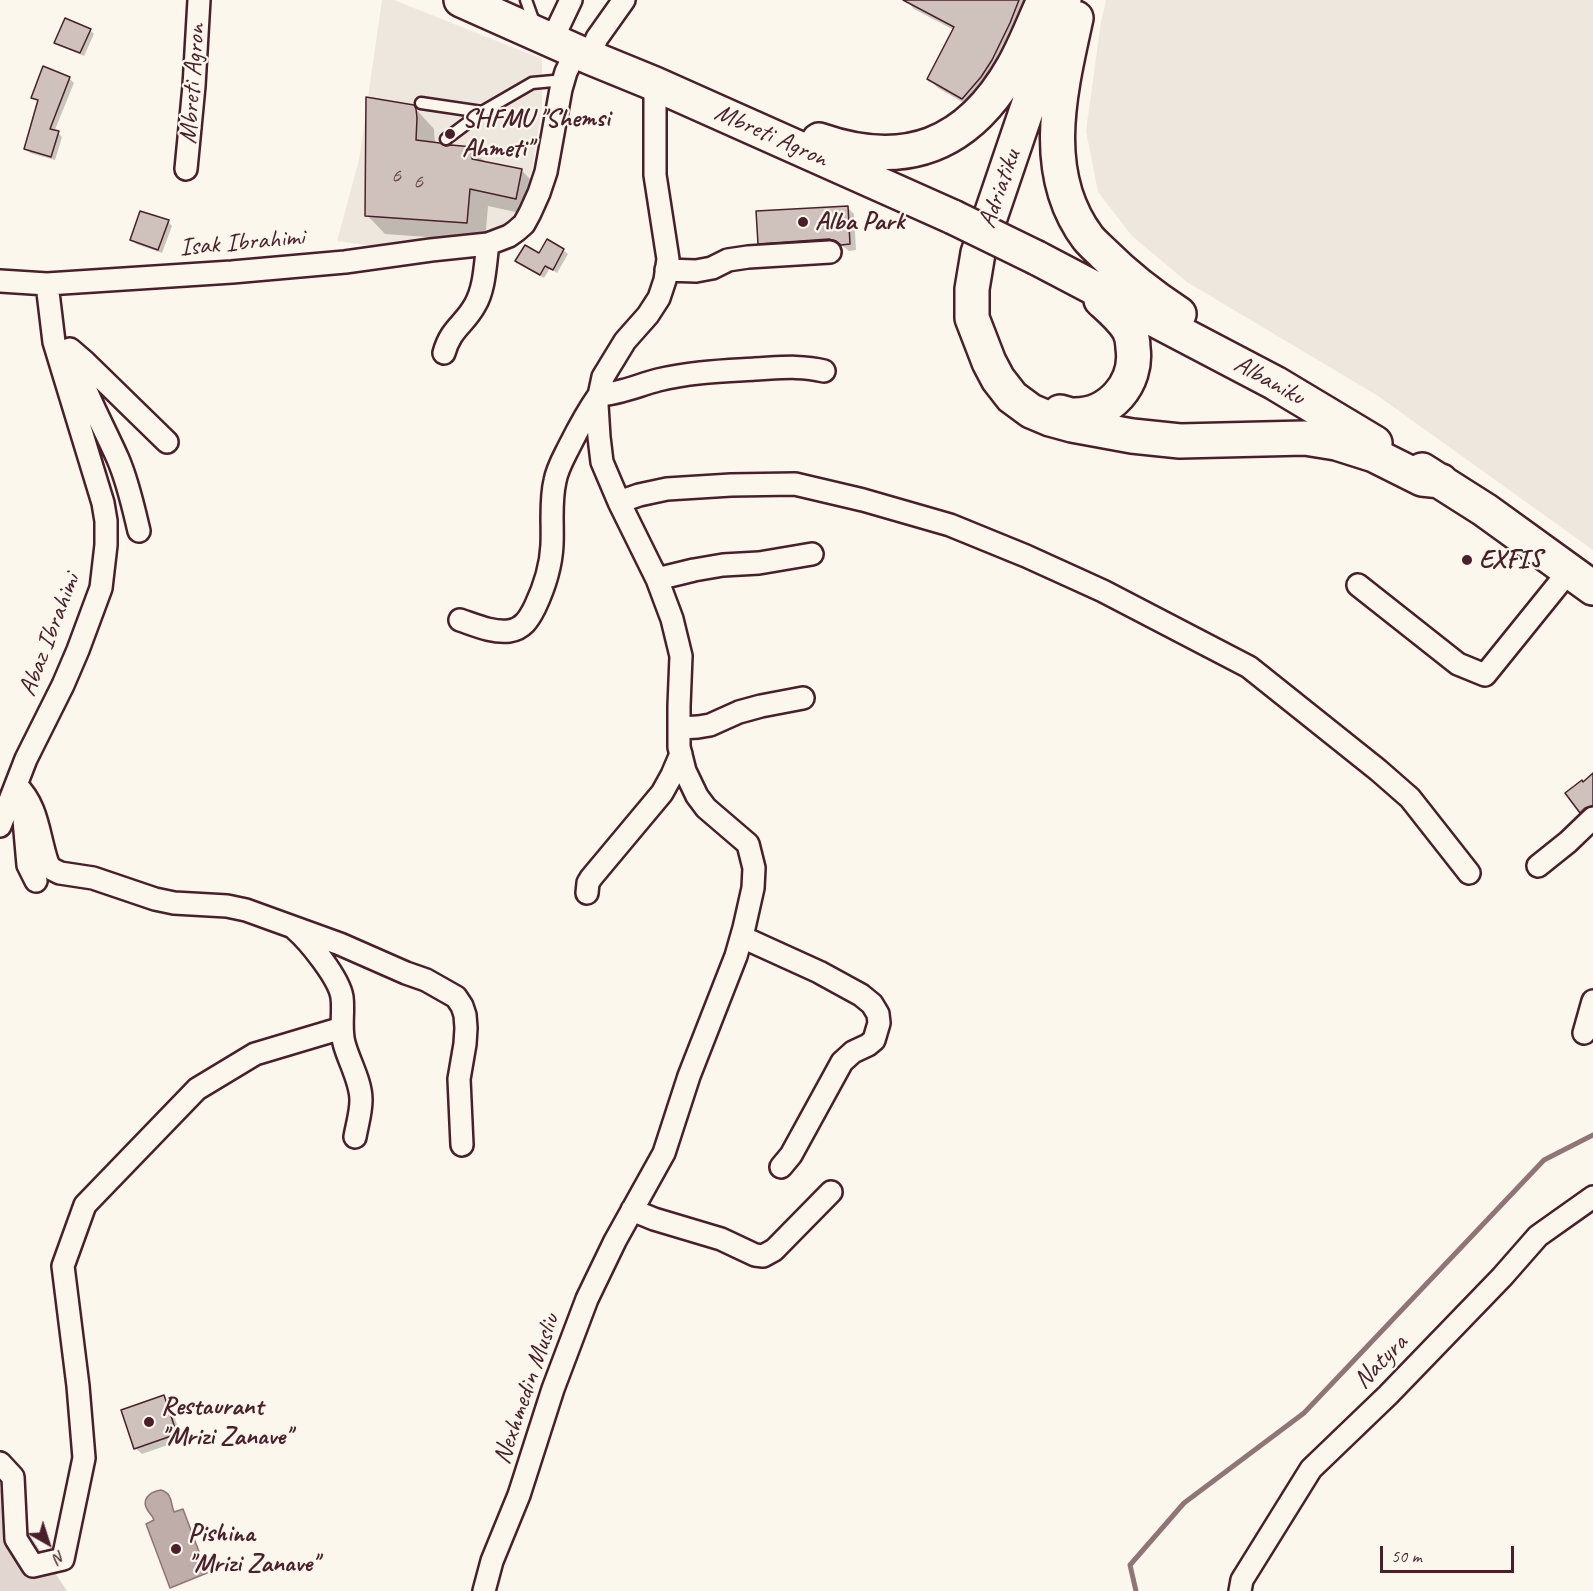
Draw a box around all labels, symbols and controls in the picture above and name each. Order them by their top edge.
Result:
street label: Mbreti Agron [173,23,213,145]
street label: Mbreti Agron [710,97,832,175]
place label: SHFMU "Shemsi Ahmeti" [462,103,610,164]
marker: SHFMU "Shemsi Ahmeti" [443,127,457,141]
street label: Adriatiku [972,146,1028,232]
house number: 6 [391,163,401,189]
house number: 6 [413,169,423,195]
place label: Alba Park [815,206,904,238]
marker: Alba Park [796,215,810,229]
street label: Isak Ibrahimi [178,222,306,264]
street label: Albaniku [1228,349,1310,413]
place label: EXFIS [1479,544,1542,576]
marker: EXFIS [1460,553,1474,567]
street label: Abaz Ibrahimi [12,569,88,701]
street label: Nexhmedin Musliu [487,1310,567,1468]
street label: Natyra [1347,1328,1415,1396]
place label: Restaurant "Mrizi Zanave" [161,1391,291,1452]
marker: Restaurant "Mrizi Zanave" [142,1415,156,1429]
north arrow [18,1513,78,1573]
place label: Pishina "Mrizi Zanave" [188,1518,318,1580]
scale bar [1383,1534,1516,1572]
marker: Pishina "Mrizi Zanave" [169,1542,183,1556]
text: 50 m [1391,1545,1422,1567]
text: N [49,1546,69,1568]

